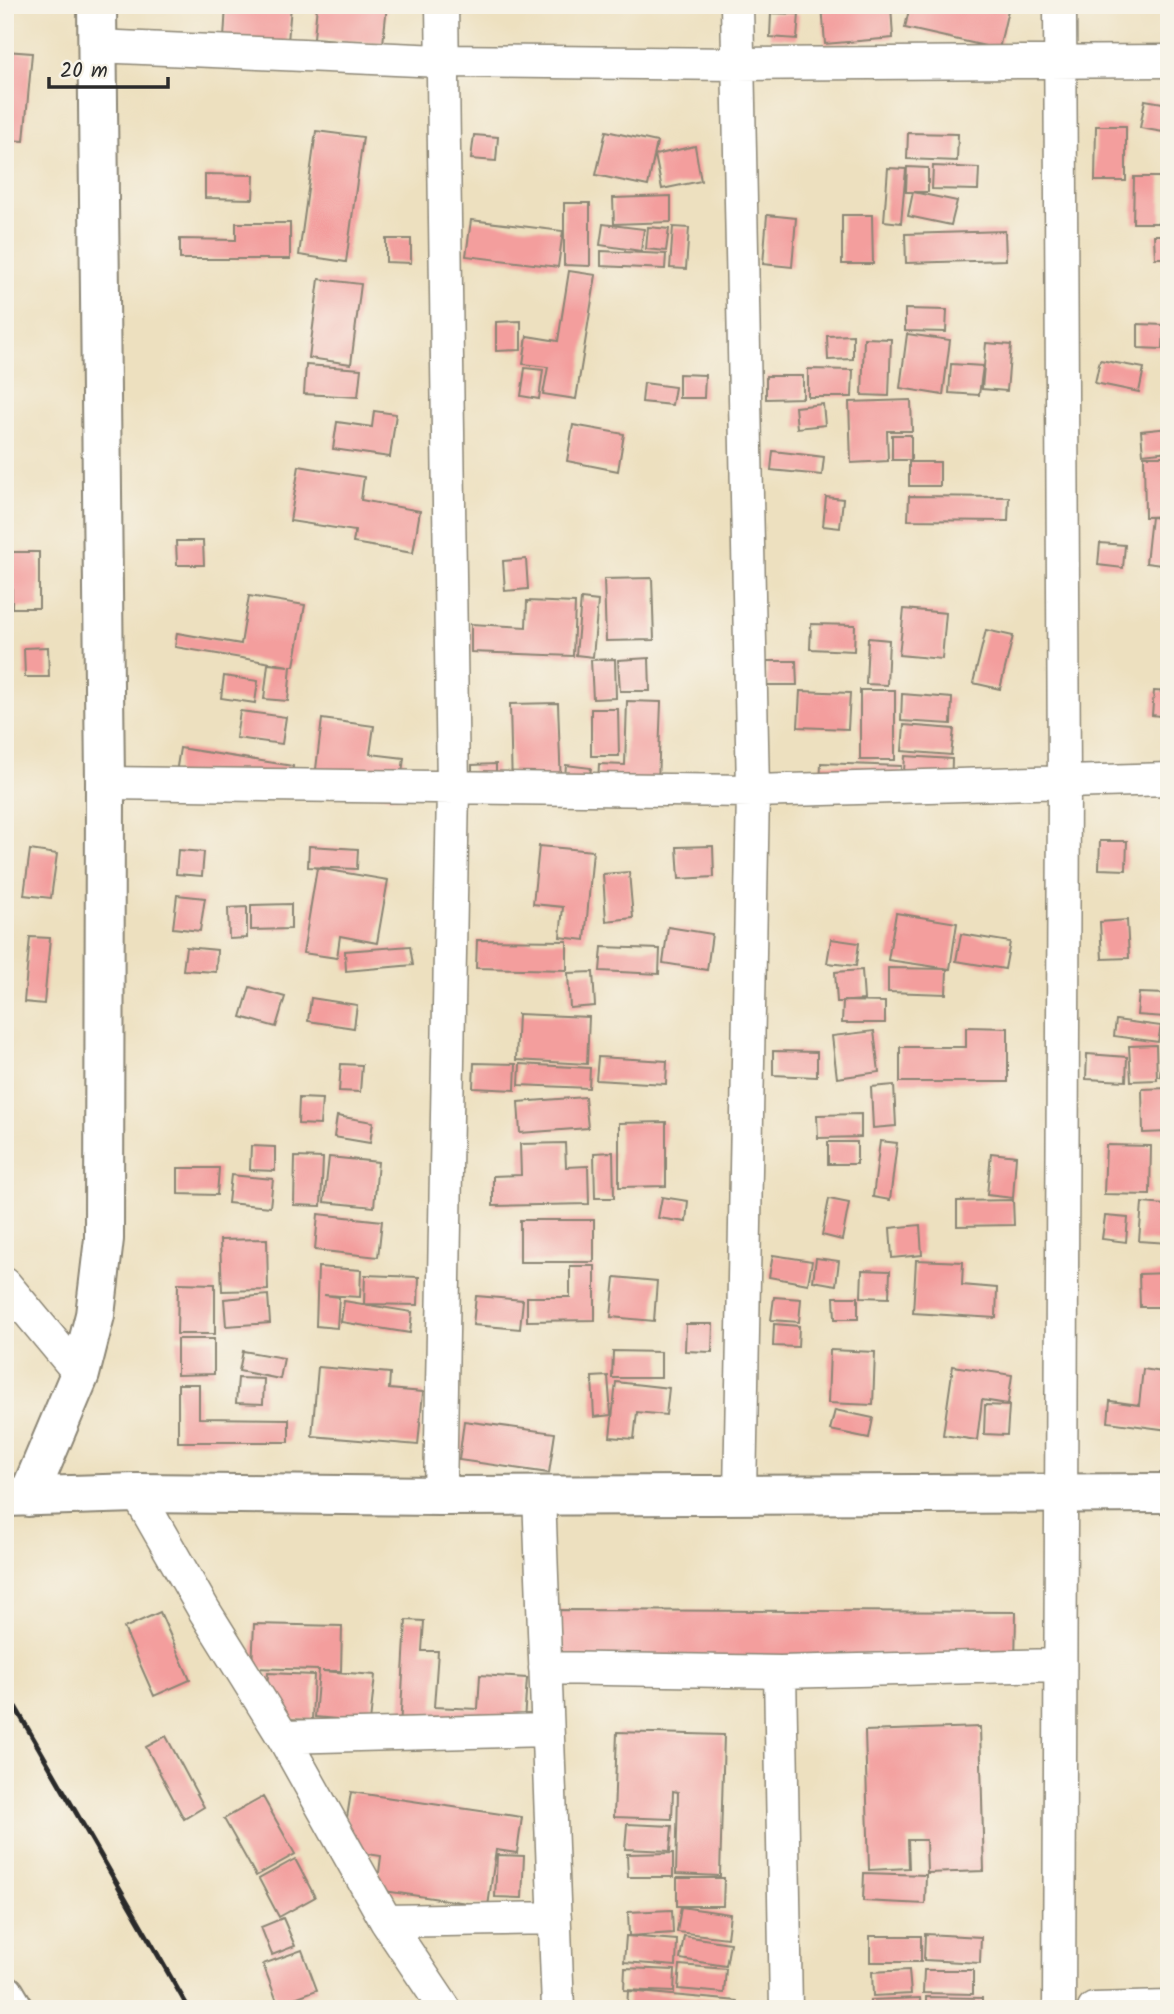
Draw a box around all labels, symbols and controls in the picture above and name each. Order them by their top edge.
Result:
scale bar [49,46,168,90]
text: 20 m [60,55,108,88]

